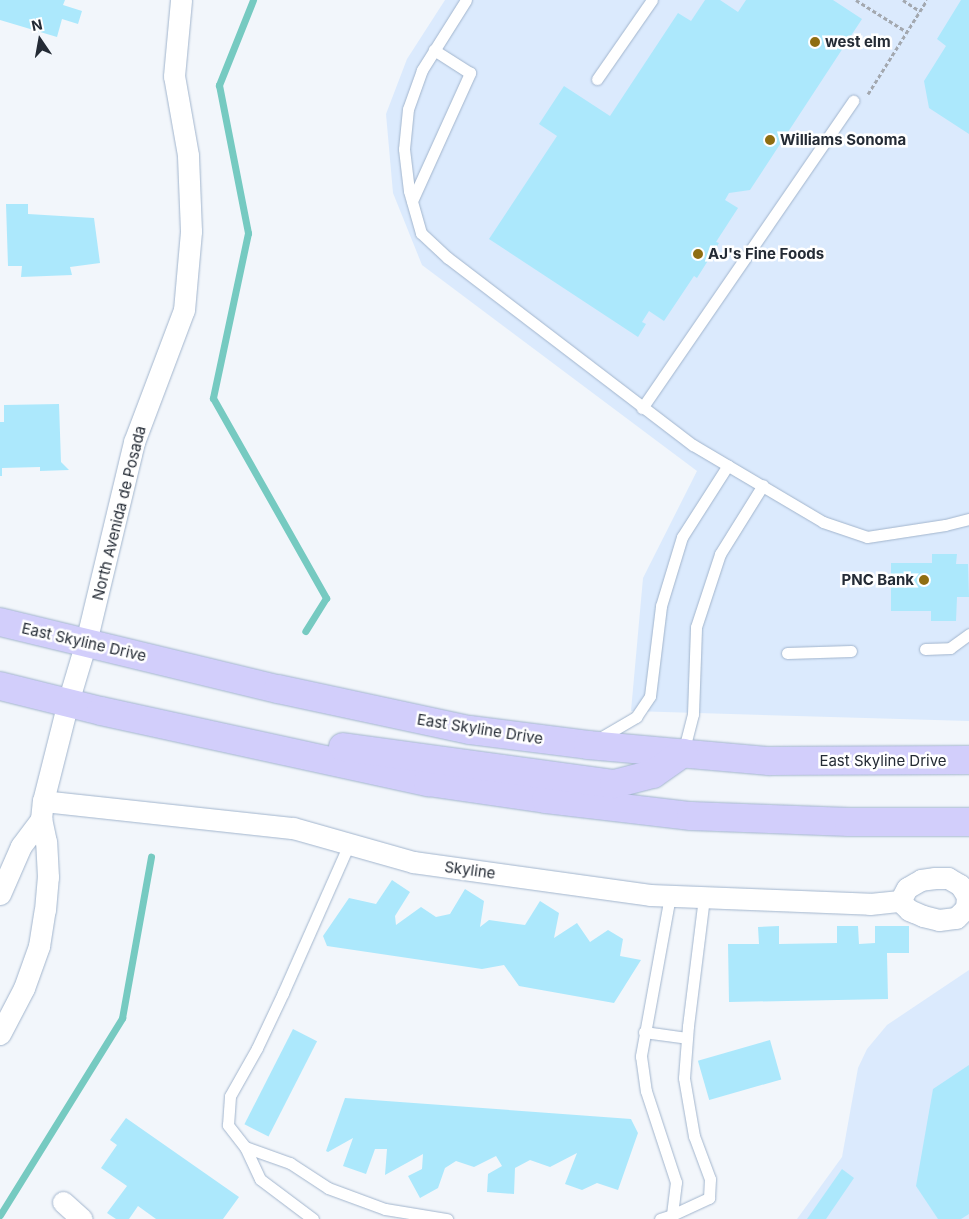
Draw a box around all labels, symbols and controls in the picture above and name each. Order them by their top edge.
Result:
north arrow [15,15,65,65]
text: N [30,15,44,34]
place label: west elm [825,33,891,51]
marker: west elm [809,36,821,48]
place label: Williams Sonoma [780,131,906,149]
marker: Williams Sonoma [764,134,776,146]
place label: AJ's Fine Foods [708,245,824,263]
marker: AJ's Fine Foods [692,248,704,260]
street label: North Avenida de Posada [89,424,149,602]
place label: PNC Bank [842,571,914,589]
marker: PNC Bank [918,574,930,586]
street label: East Skyline Drive [20,619,148,665]
street label: East Skyline Drive [416,710,544,748]
street label: East Skyline Drive [819,752,947,770]
street label: Skyline [443,858,497,882]

